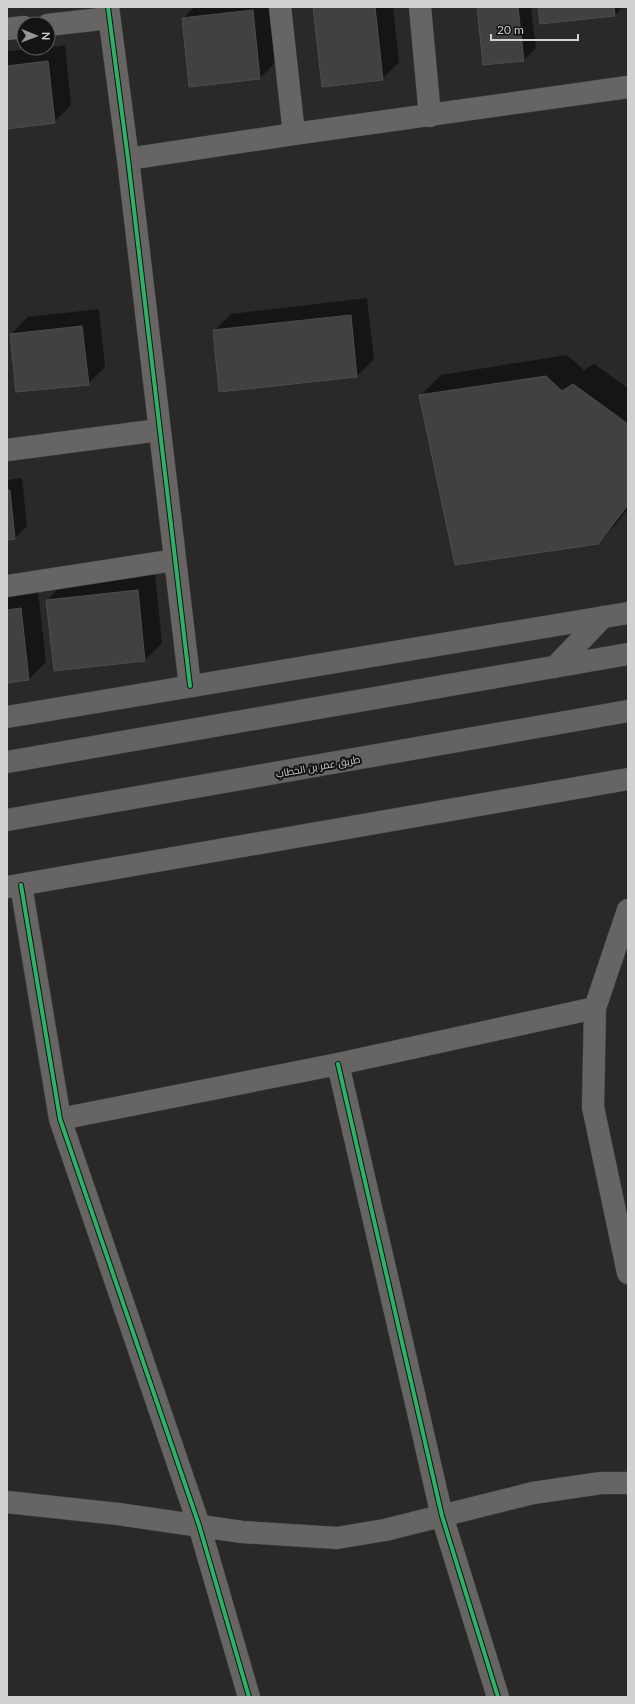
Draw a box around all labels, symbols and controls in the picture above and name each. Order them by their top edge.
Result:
north arrow [16,16,56,56]
scale bar [491,16,578,42]
text: 20 m [497,22,524,37]
text: N [40,32,53,41]
street label: طريق عمر بن الخطاب [275,753,361,780]

